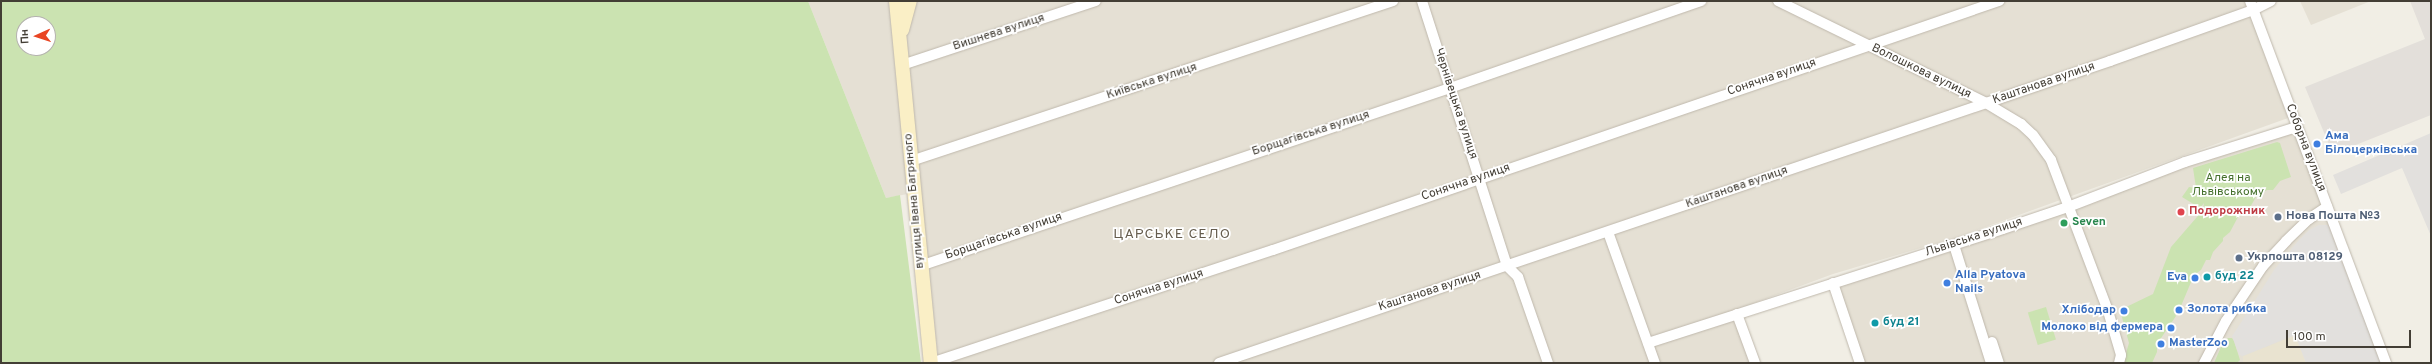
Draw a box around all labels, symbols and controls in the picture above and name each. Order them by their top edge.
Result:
street label: Вишнева вулиця [951,11,1047,55]
north arrow [16,16,56,56]
text: Пн [18,29,32,44]
street label: Волошкова вулиця [1869,42,1973,102]
street label: Чернівецька вулиця [1430,47,1480,161]
street label: Сонячна вулиця [1726,56,1818,100]
street label: Каштанова вулиця [1991,60,2097,108]
street label: Київська вулиця [1105,61,1199,103]
street label: Соборна вулиця [2282,102,2328,194]
street label: Борщагівська вулиця [1250,108,1372,160]
place label: Ама Білоцерківська [2325,130,2417,158]
street label: вулиця Івана Багряного [902,133,928,269]
marker: Ама Білоцерківська [2312,139,2322,149]
street label: Сонячна вулиця [1420,161,1512,205]
street label: Каштанова вулиця [1684,164,1790,212]
park label: Алея на Львівському [2192,172,2264,200]
place label: Подорожник [2189,205,2265,219]
marker: Подорожник [2176,207,2186,217]
street label: Борщагівська вулиця [944,210,1064,264]
place label: Нова Пошта №3 [2286,210,2380,224]
marker: Нова Пошта №3 [2273,212,2283,222]
street label: Львівська вулиця [1923,215,2025,261]
place label: Seven [2072,216,2106,230]
marker: Seven [2059,218,2069,228]
district label: ЦАРСЬКЕ СЕЛО [1113,227,1231,243]
place label: Укрпошта 08129 [2247,251,2343,265]
marker: Укрпошта 08129 [2234,253,2244,263]
street label: Сонячна вулиця [1113,267,1205,309]
street label: Каштанова вулиця [1377,269,1483,315]
place label: Alla Pyatova Nails [1955,269,2026,297]
place label: буд 22 [2215,270,2254,284]
place label: Eva [2167,271,2187,285]
marker: буд 22 [2202,272,2212,282]
marker: Eva [2190,273,2200,283]
marker: Alla Pyatova Nails [1942,278,1952,288]
place label: Золота рибка [2187,303,2266,317]
place label: Хлібодар [2061,304,2116,318]
marker: Золота рибка [2174,305,2184,315]
marker: Хлібодар [2119,306,2129,316]
place label: буд 21 [1883,316,1919,330]
marker: буд 21 [1870,318,1880,328]
place label: Молоко від фермера [2041,321,2163,335]
scale bar [2288,322,2413,348]
marker: Молоко від фермера [2166,323,2176,333]
text: 100 m [2293,329,2326,345]
place label: MasterZoo [2169,337,2228,351]
marker: MasterZoo [2156,339,2166,349]

